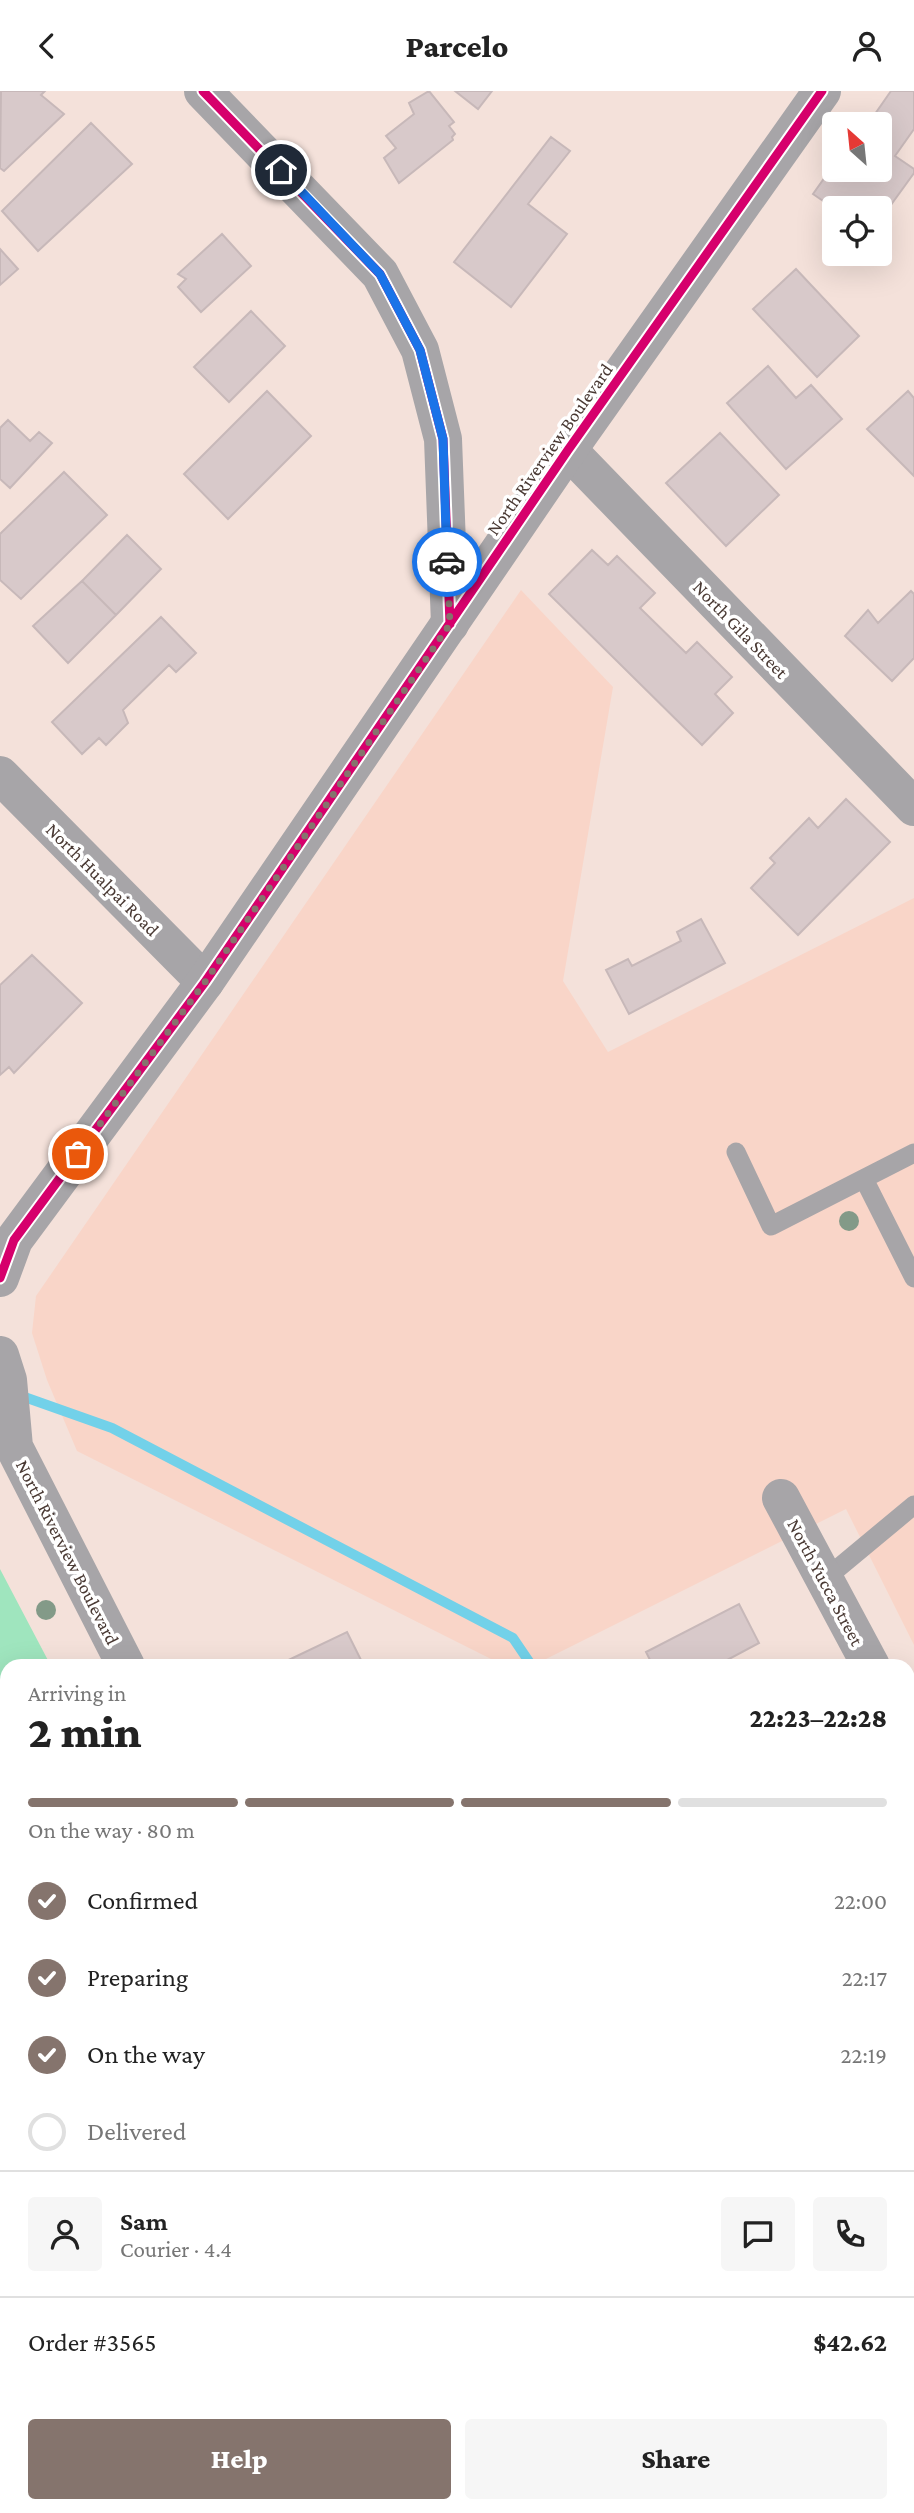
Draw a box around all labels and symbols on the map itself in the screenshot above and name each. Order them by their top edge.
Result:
north arrow [822,112,892,182]
pin [251,140,311,200]
street label: North Riverview Boulevard [482,360,617,539]
courier [412,527,482,597]
street label: North Gila Street [689,576,793,683]
street label: North Hualpai Road [42,819,163,940]
pin [48,1124,108,1184]
street label: North Riverview Boulevard [12,1456,123,1648]
street label: North Yucca Street [783,1515,868,1650]

